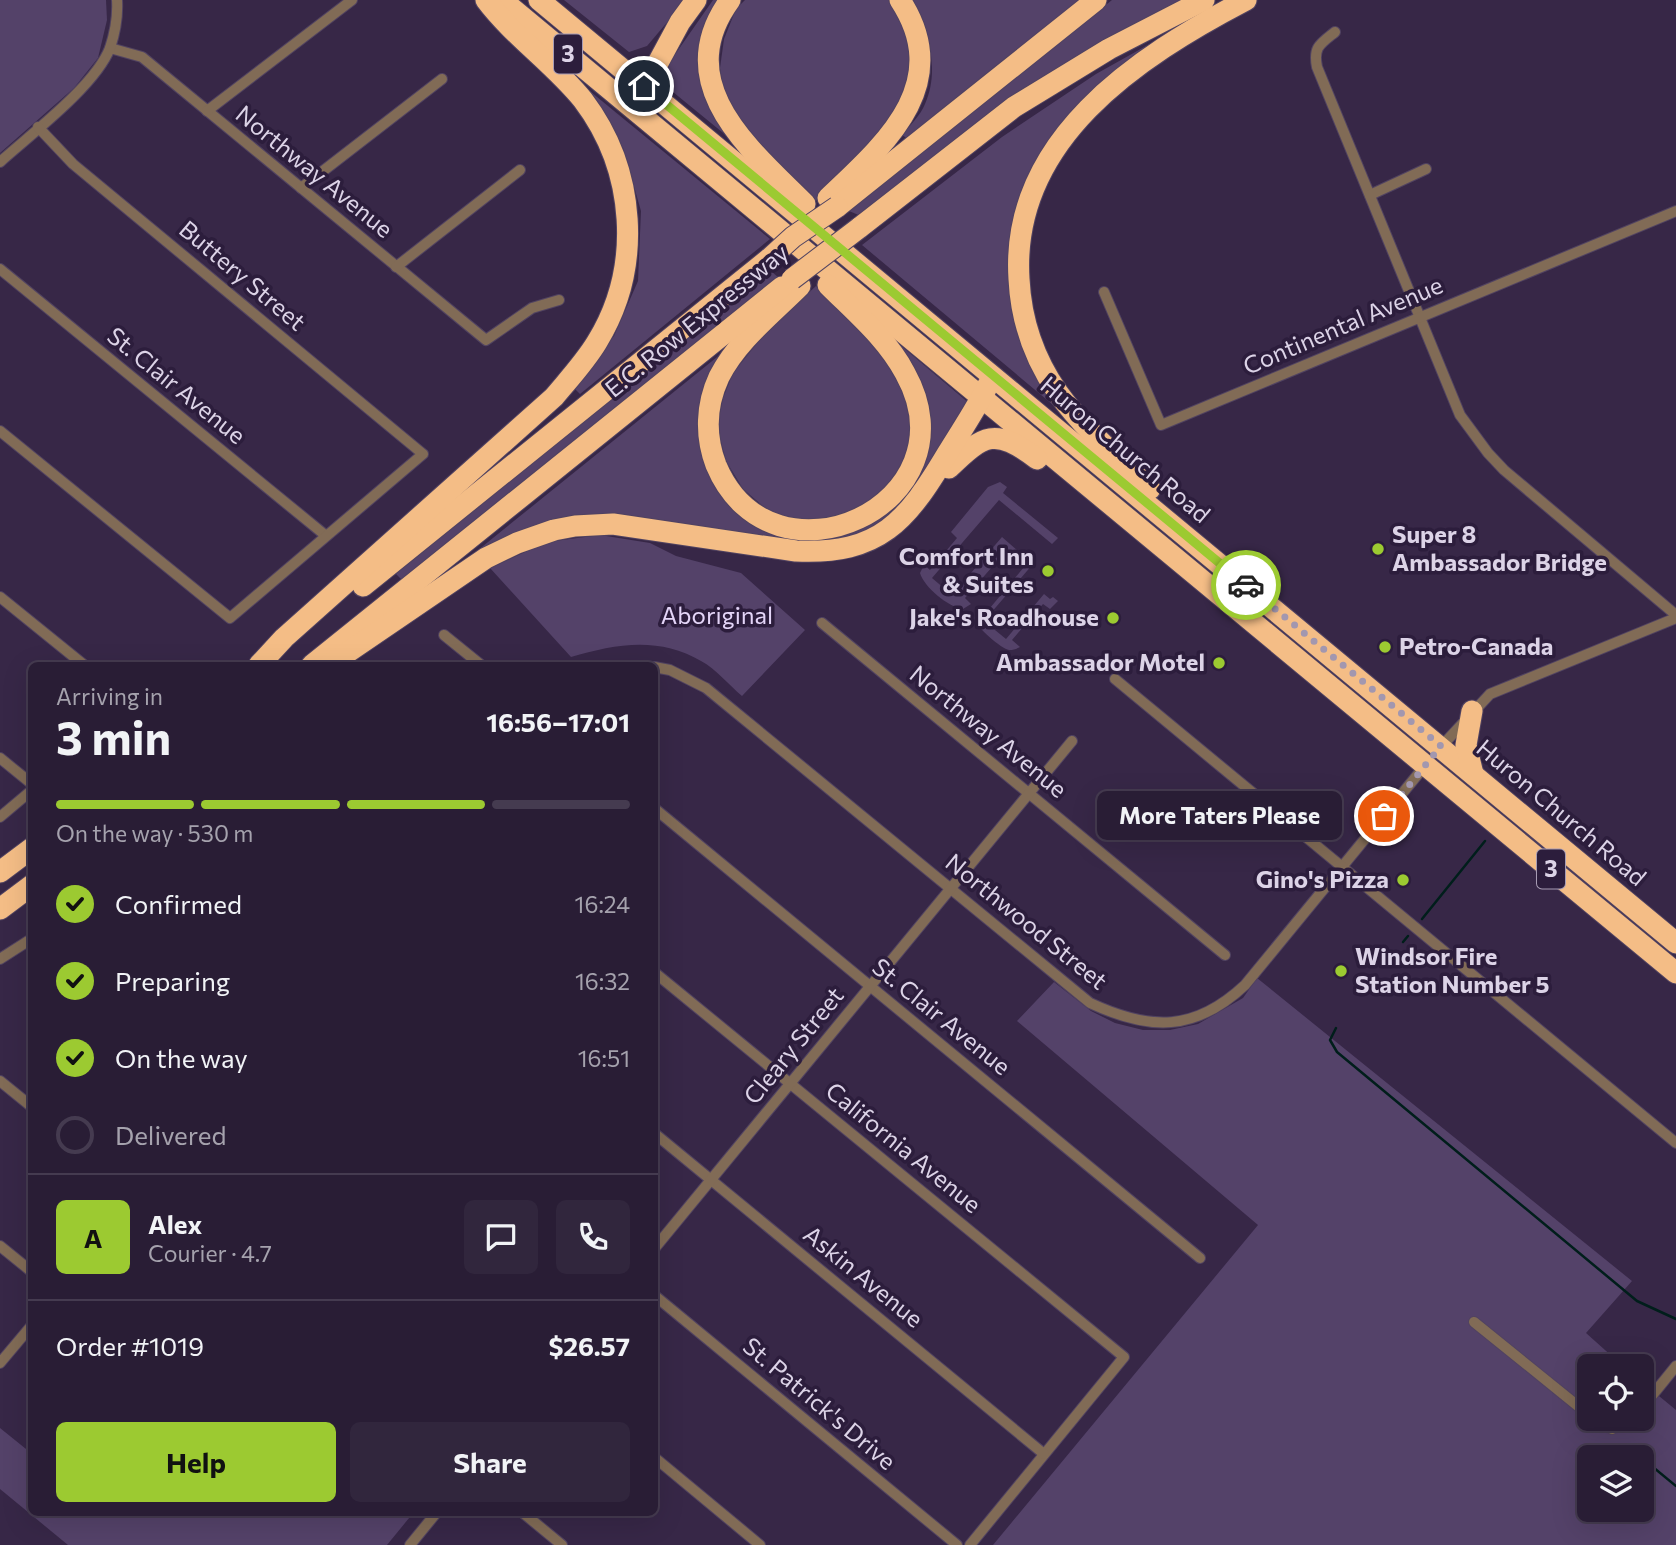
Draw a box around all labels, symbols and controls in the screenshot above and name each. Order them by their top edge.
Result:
road number: 3 [554,34,582,74]
pin [614,56,674,116]
icon: home [625,67,663,105]
street label: Northway Avenue [231,99,399,243]
street label: Buttery Street [174,214,312,336]
street label: E.C. Row Expressway [599,237,793,403]
street label: Continental Avenue [1238,270,1446,380]
street label: St. Clair Avenue [102,320,252,449]
street label: Huron Church Road [1035,370,1217,528]
place label: Super 8 Ambassador Bridge [1392,519,1607,576]
place label: Comfort Inn & Suites [899,541,1034,598]
marker: Super 8 Ambassador Bridge [1370,541,1386,557]
courier [1211,550,1281,620]
marker: Comfort Inn & Suites [1040,563,1056,579]
icon: car [1227,566,1265,604]
park label: Aboriginal [661,600,773,629]
place label: Jake's Roadhouse [909,602,1099,631]
marker: Jake's Roadhouse [1105,610,1121,626]
place label: Petro-Canada [1399,631,1553,660]
marker: Petro-Canada [1377,639,1393,655]
place label: Ambassador Motel [996,647,1205,676]
marker: Ambassador Motel [1211,655,1227,671]
street label: Northway Avenue [905,659,1073,803]
text: Arriving in [56,682,163,710]
text: 16:56–17:01 [486,706,630,737]
text: 3 min [56,708,171,764]
street label: Huron Church Road [1471,733,1653,891]
pin [1354,786,1414,846]
callout: More Taters Please [1097,792,1342,840]
icon: bag [1365,797,1403,835]
text: More Taters Please [1119,801,1320,829]
text: On the way · 530 m [56,819,253,847]
street label: Northwood Street [940,847,1114,995]
road number: 3 [1537,849,1565,888]
place label: Gino's Pizza [1256,864,1389,893]
marker: Gino's Pizza [1395,872,1411,888]
icon: check [56,885,94,923]
text: Confirmed [115,888,242,919]
text: 16:24 [575,890,630,918]
place label: Windsor Fire Station Number 5 [1355,941,1550,998]
street label: St. Clair Avenue [867,951,1017,1080]
icon: check [56,962,94,1000]
marker: Windsor Fire Station Number 5 [1333,963,1349,979]
text: Preparing [115,965,230,996]
text: 16:32 [575,967,630,995]
street label: Cleary Street [737,981,849,1109]
icon: check [56,1039,94,1077]
text: On the way [115,1042,248,1073]
text: 16:51 [578,1044,630,1072]
street label: California Avenue [821,1075,987,1218]
text: Delivered [115,1119,226,1150]
button: chat [464,1200,538,1274]
button: phone [556,1200,630,1274]
text: Alex [148,1208,202,1239]
street label: Askin Avenue [798,1219,929,1333]
text: A [84,1222,102,1253]
text: Courier · 4.7 [148,1239,272,1267]
text: Order #1019 [56,1330,204,1361]
text: $26.57 [548,1330,630,1361]
street label: St. Patrick's Drive [738,1331,902,1475]
map controls [1577,1354,1654,1522]
button: locate [1577,1354,1654,1431]
button: Help [56,1422,336,1502]
button: Share [350,1422,630,1502]
button: layers [1577,1445,1654,1522]

